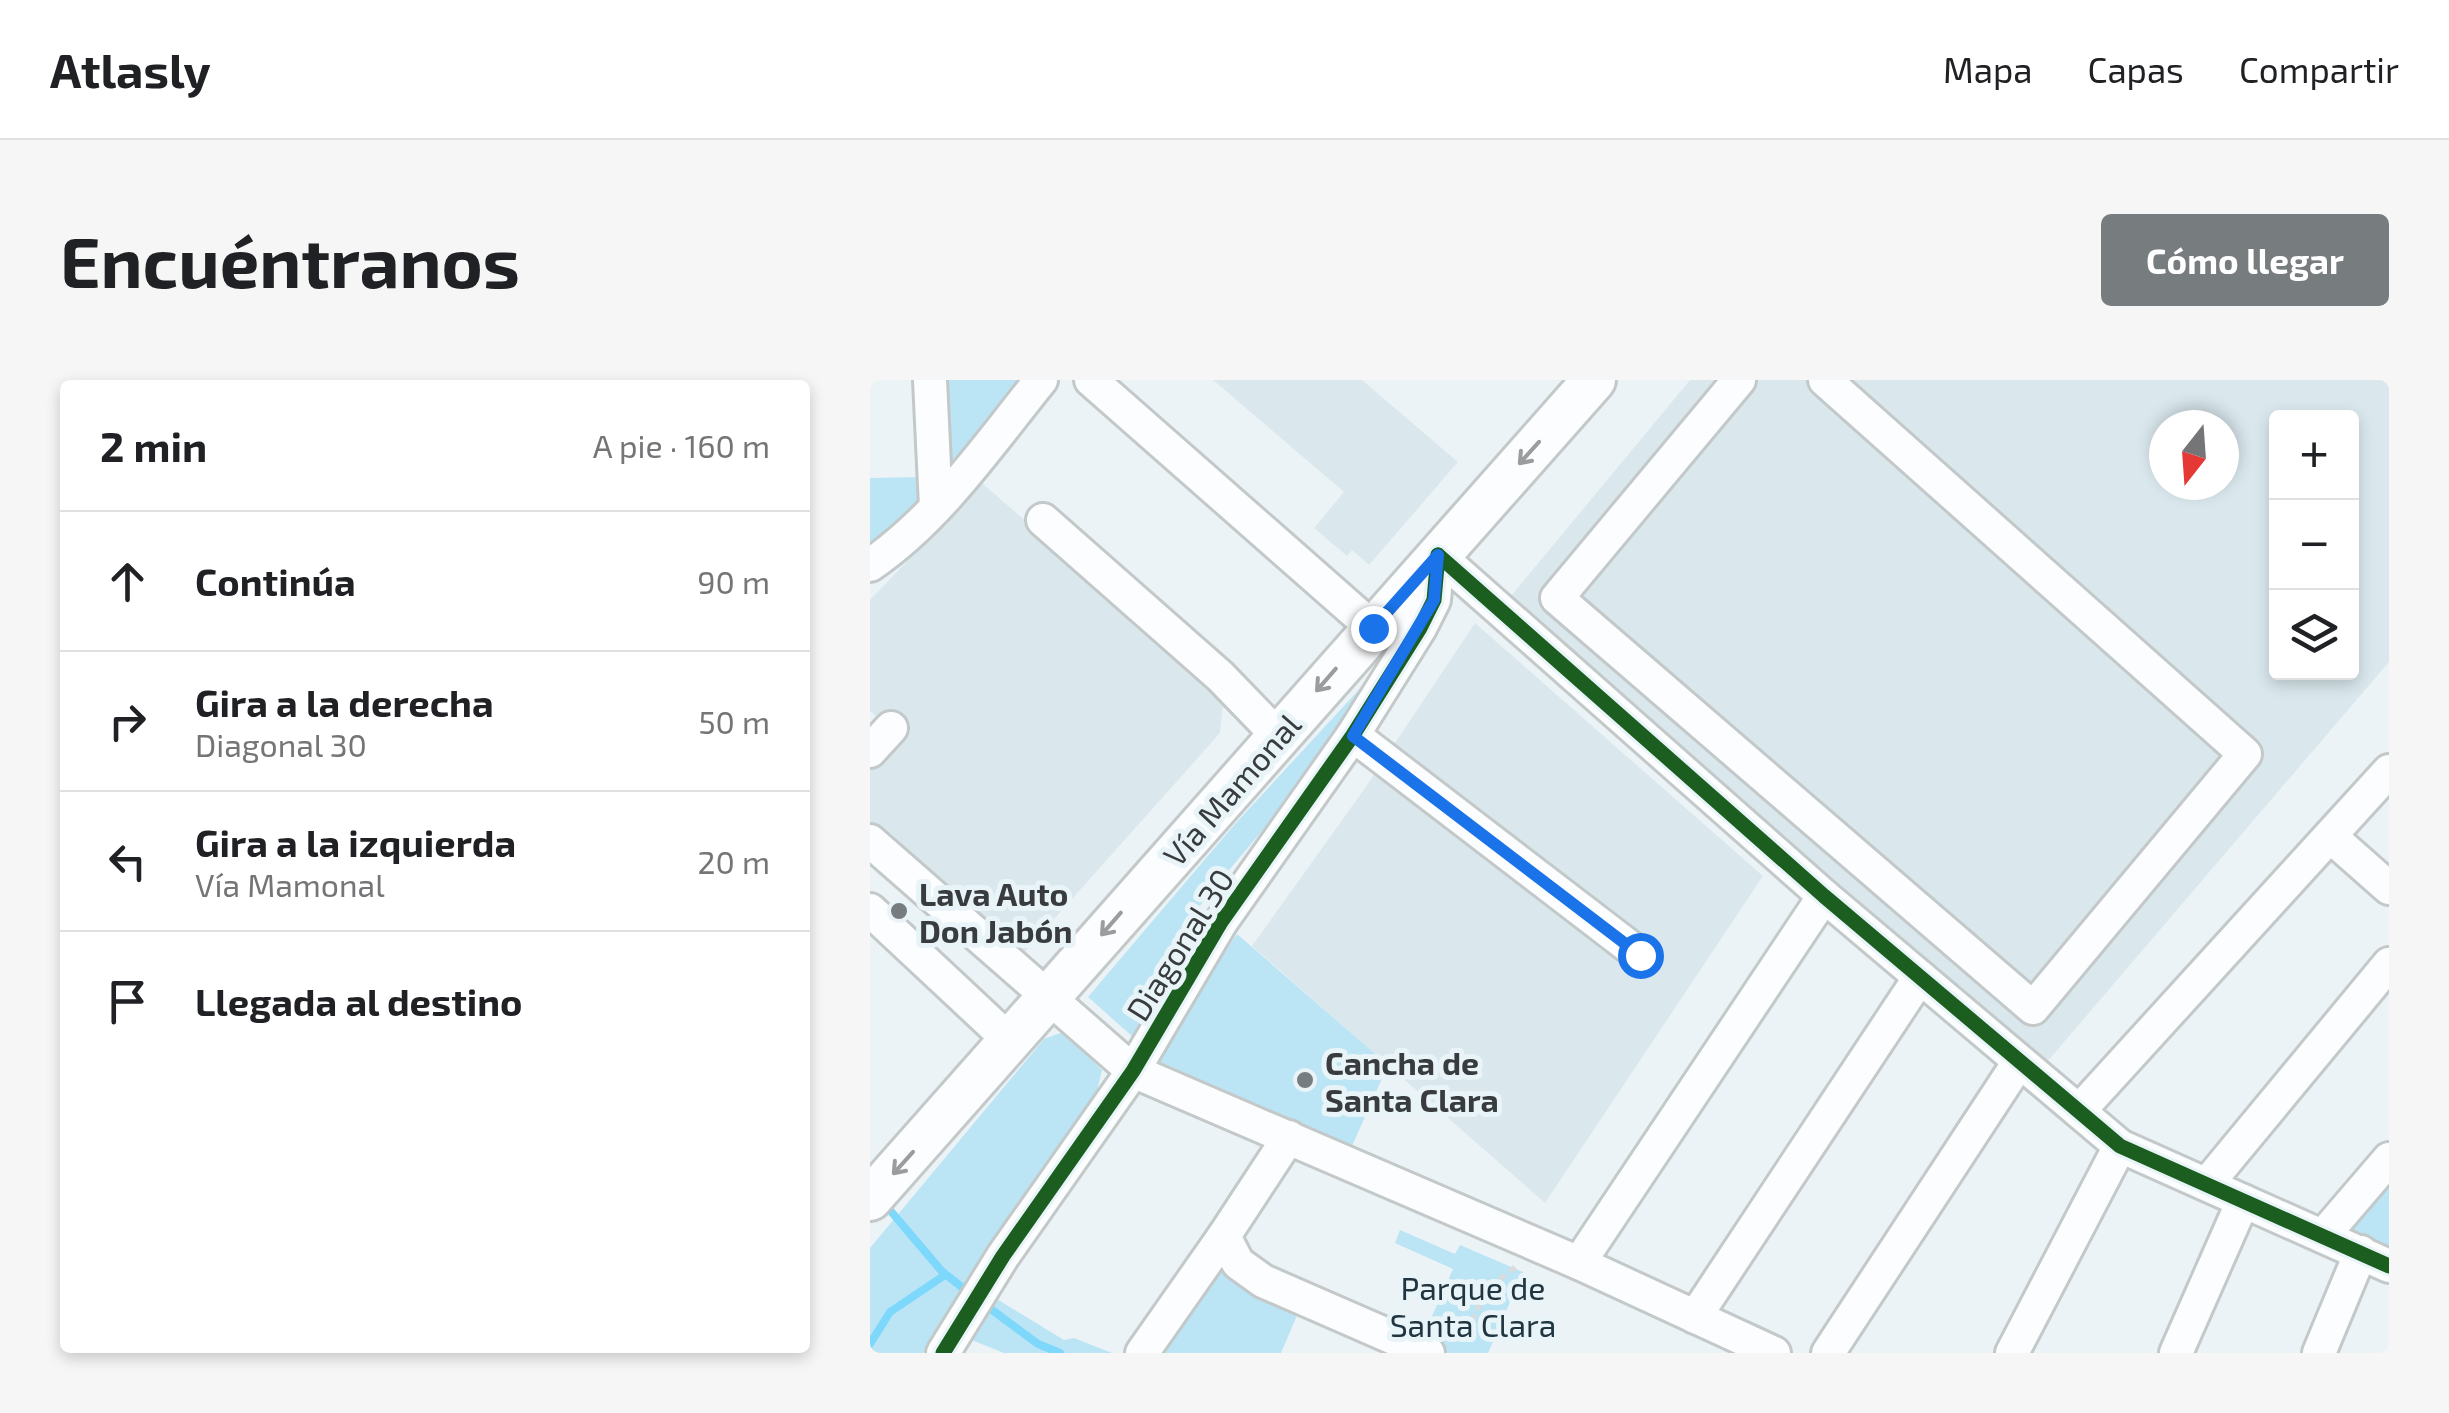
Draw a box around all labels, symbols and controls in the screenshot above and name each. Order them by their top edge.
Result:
text: Atlasly [50,40,211,98]
text: Mapa [1943,48,2032,90]
text: Capas [2087,48,2184,90]
text: Compartir [2239,48,2399,90]
button: Cómo llegar [2101,214,2389,306]
text: Encuéntranos [60,218,520,302]
north arrow [2149,410,2239,500]
map controls [2269,410,2359,680]
button: + [2269,410,2359,500]
text: 2 min [100,420,207,470]
text: A pie · 160 m [593,426,770,464]
one-way arrow [1518,440,1541,465]
button: − [2269,500,2359,590]
icon: ahead [100,554,155,609]
text: Continúa [195,558,356,604]
text: 90 m [697,562,770,600]
button: layers [2269,590,2359,680]
route end [1351,606,1397,652]
one-way arrow [1315,667,1338,692]
text: Gira a la derecha [195,679,494,725]
icon: right [100,694,155,749]
text: 50 m [698,702,770,740]
street label: Vía Mamonal [1154,705,1308,873]
text: Diagonal 30 [195,725,367,763]
text: Gira a la izquierda [195,819,516,865]
icon: left [100,834,155,889]
text: 20 m [698,842,770,880]
street label: Diagonal 30 [1117,861,1241,1027]
text: Vía Mamonal [195,865,385,903]
place label: Lava Auto Don Jabón [919,874,1073,949]
marker: Lava Auto Don Jabón [888,900,910,922]
one-way arrow [1100,911,1123,936]
route start [1618,933,1664,979]
icon: arrive [100,974,155,1029]
text: Llegada al destino [195,978,523,1024]
place label: Cancha de Santa Clara [1325,1043,1499,1118]
marker: Cancha de Santa Clara [1294,1069,1316,1091]
one-way arrow [892,1150,915,1175]
park label: Parque de Santa Clara [1390,1268,1556,1343]

